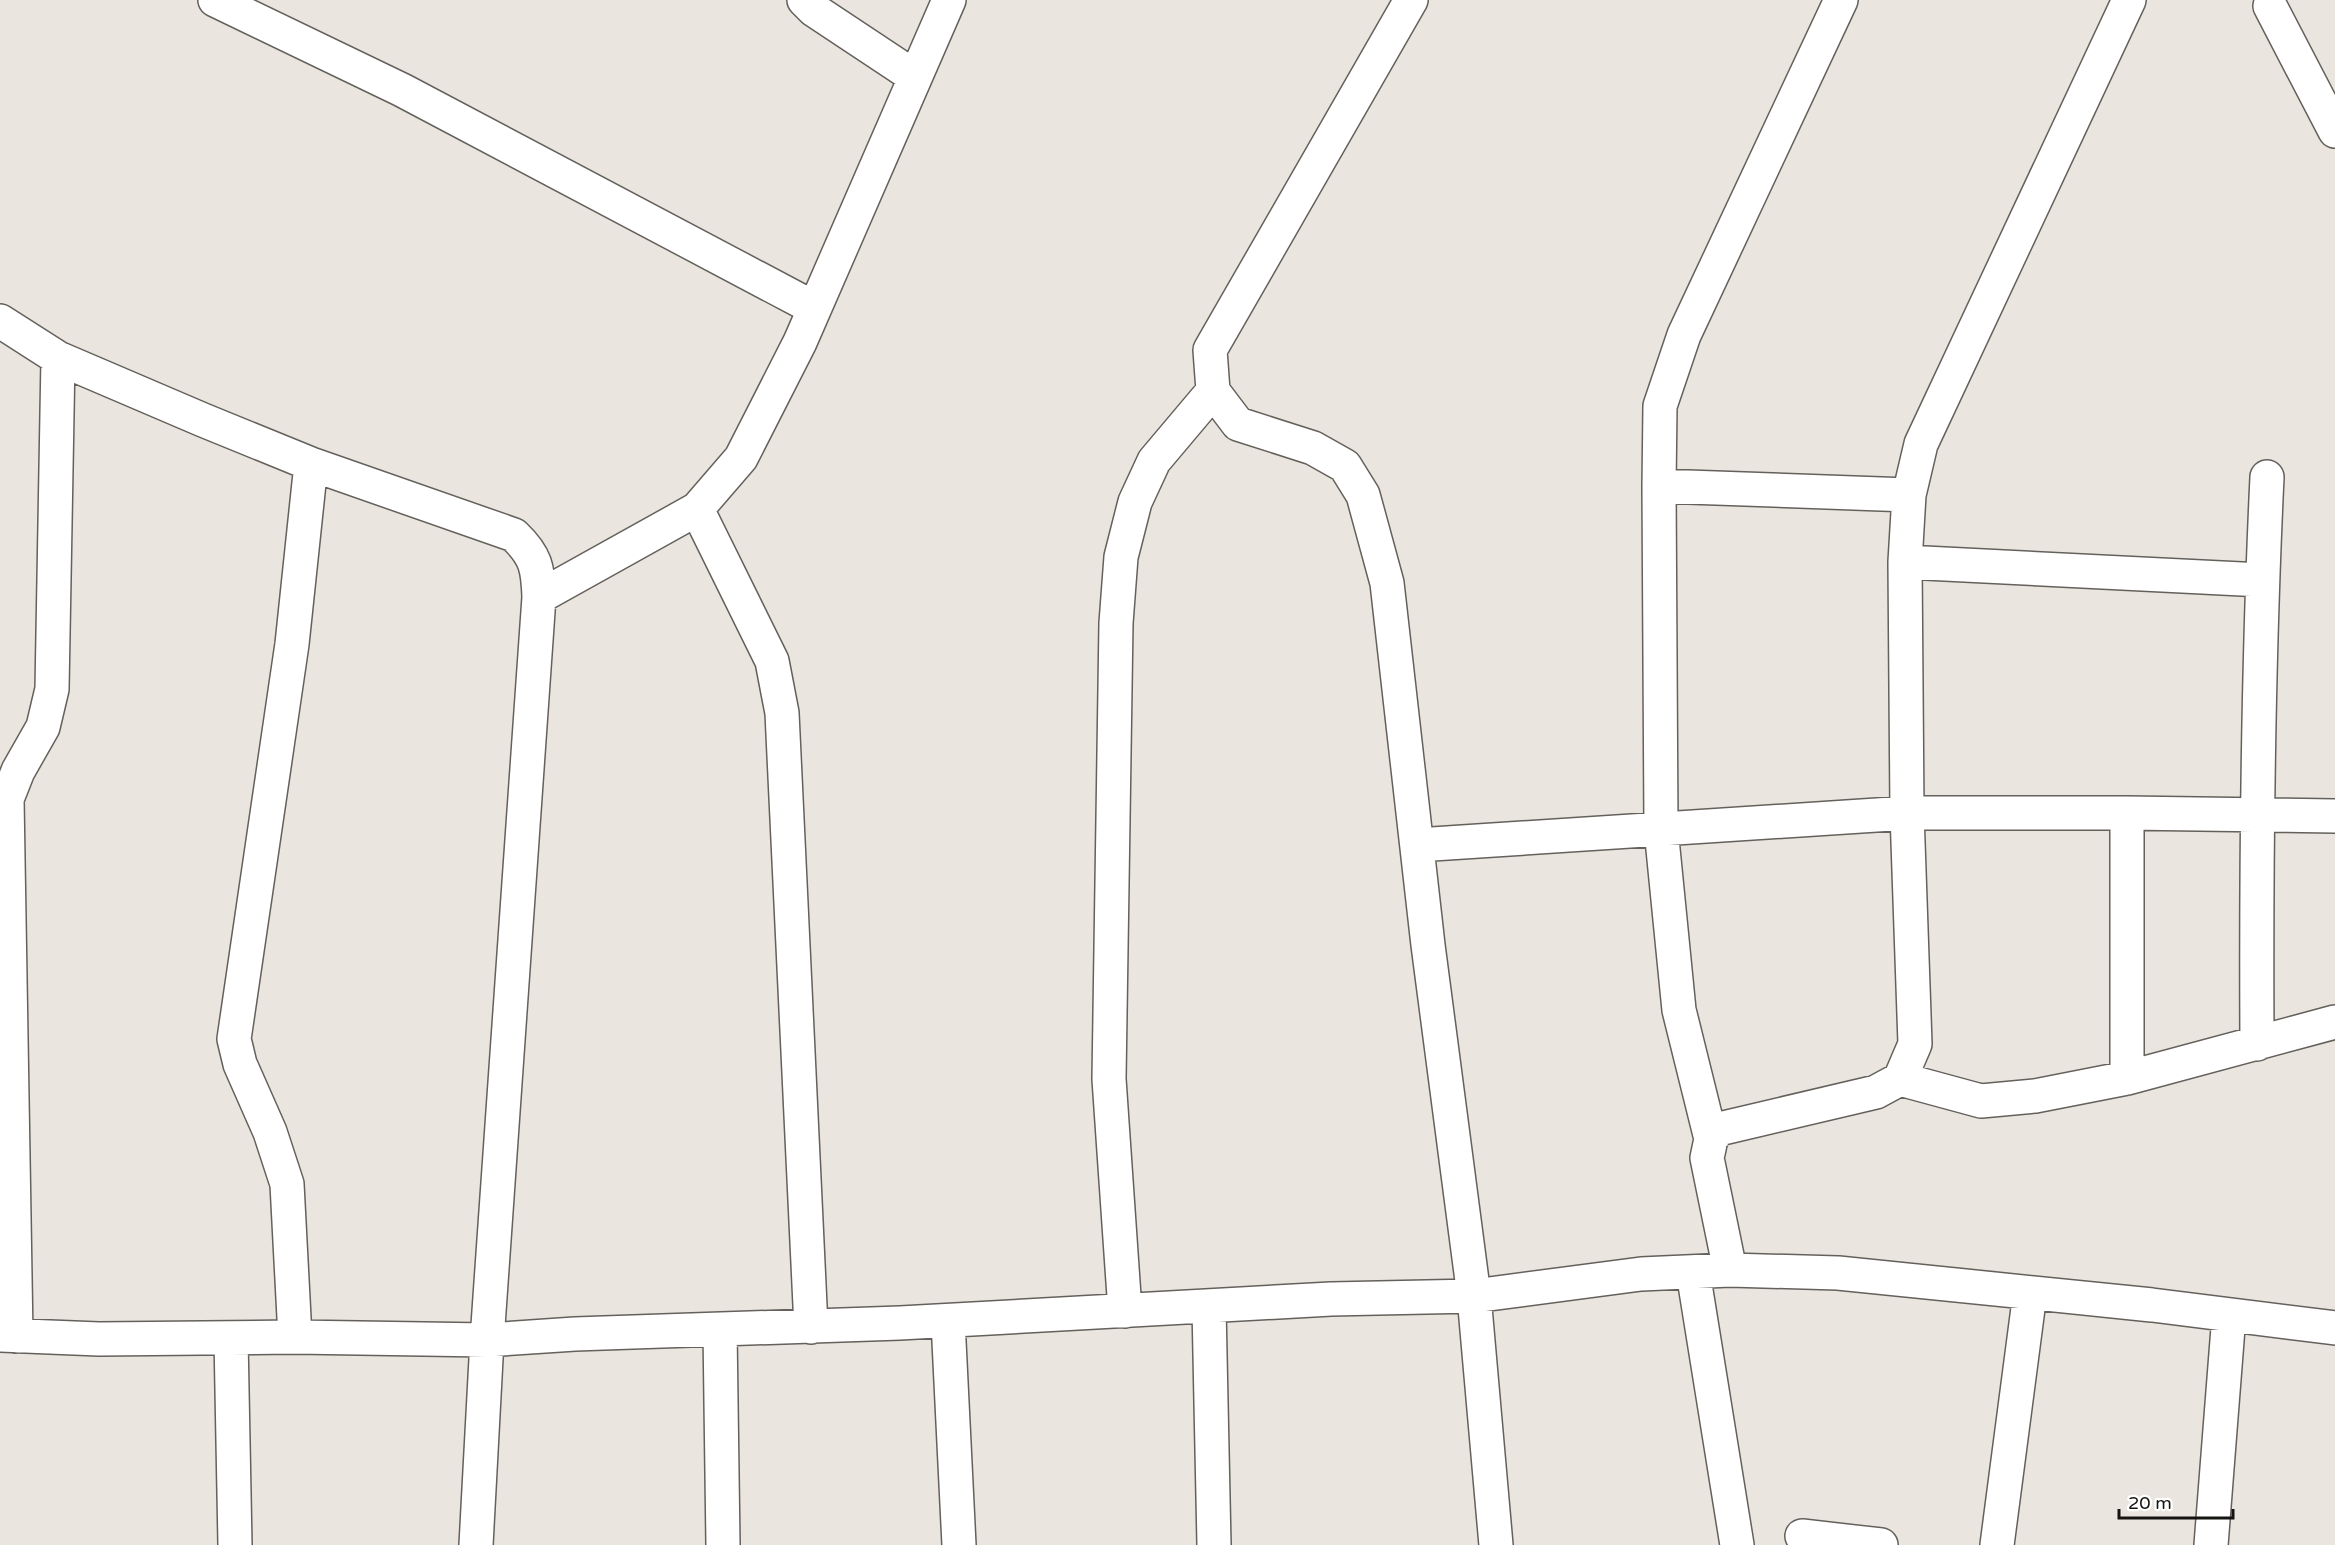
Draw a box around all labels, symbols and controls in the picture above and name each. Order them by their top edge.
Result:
scale bar [2119,1482,2233,1520]
text: 20 m [2128,1492,2172,1514]

